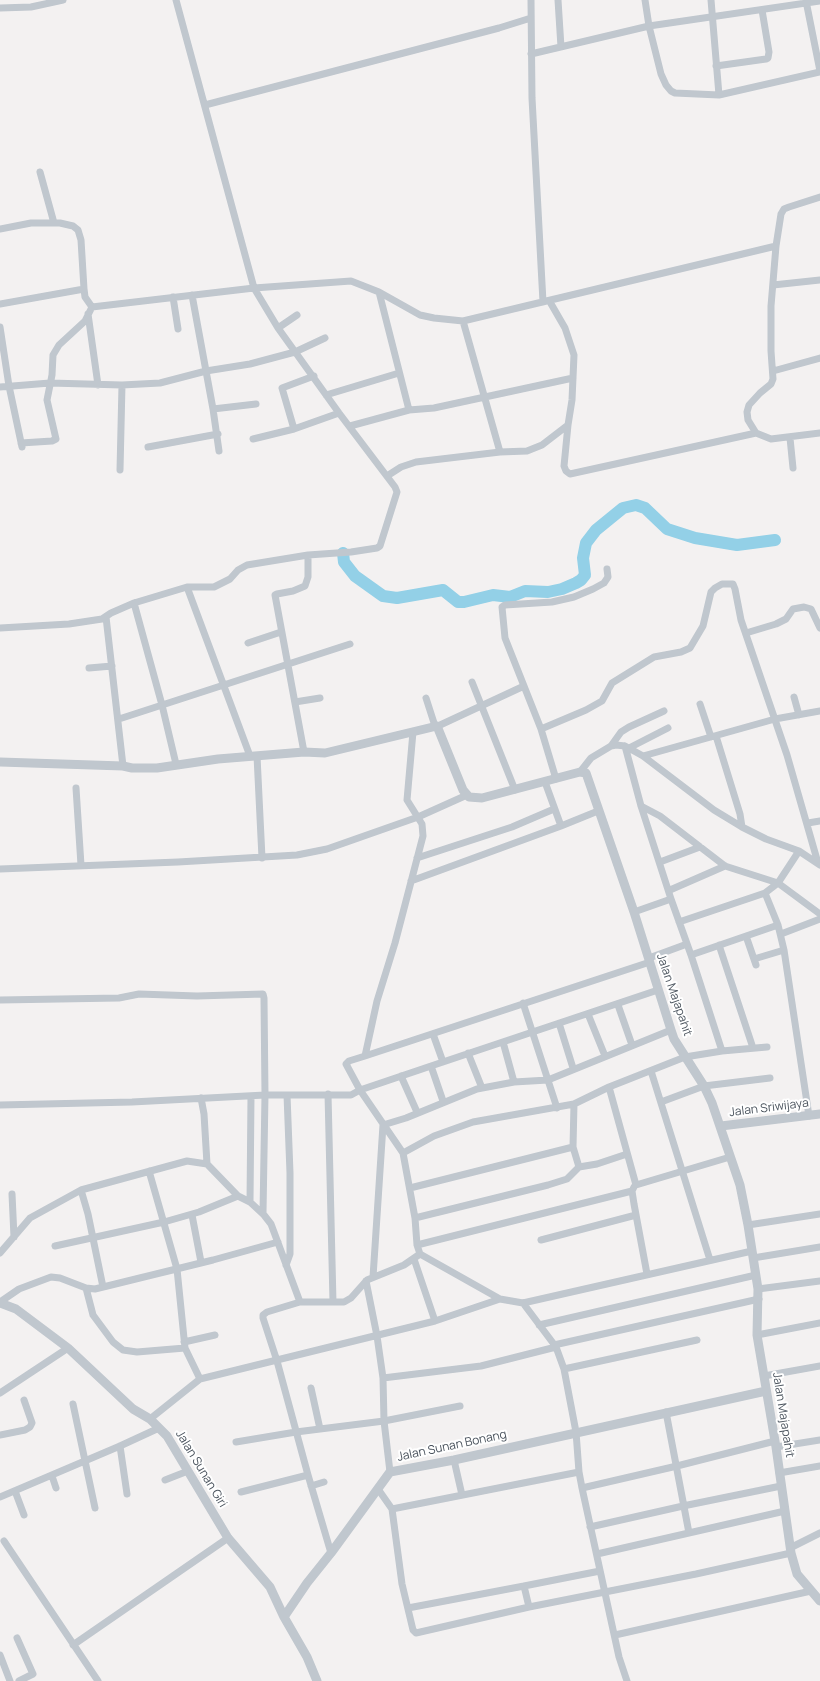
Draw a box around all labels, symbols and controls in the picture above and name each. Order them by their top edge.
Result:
street label: Jalan Majapahit [653,952,695,1038]
street label: Jalan Sriwijaya [729,1096,809,1120]
street label: Jalan Majapahit [769,1371,797,1459]
street label: Jalan Sunan Bonang [396,1427,508,1465]
street label: Jalan Sunan Giri [172,1428,230,1510]

